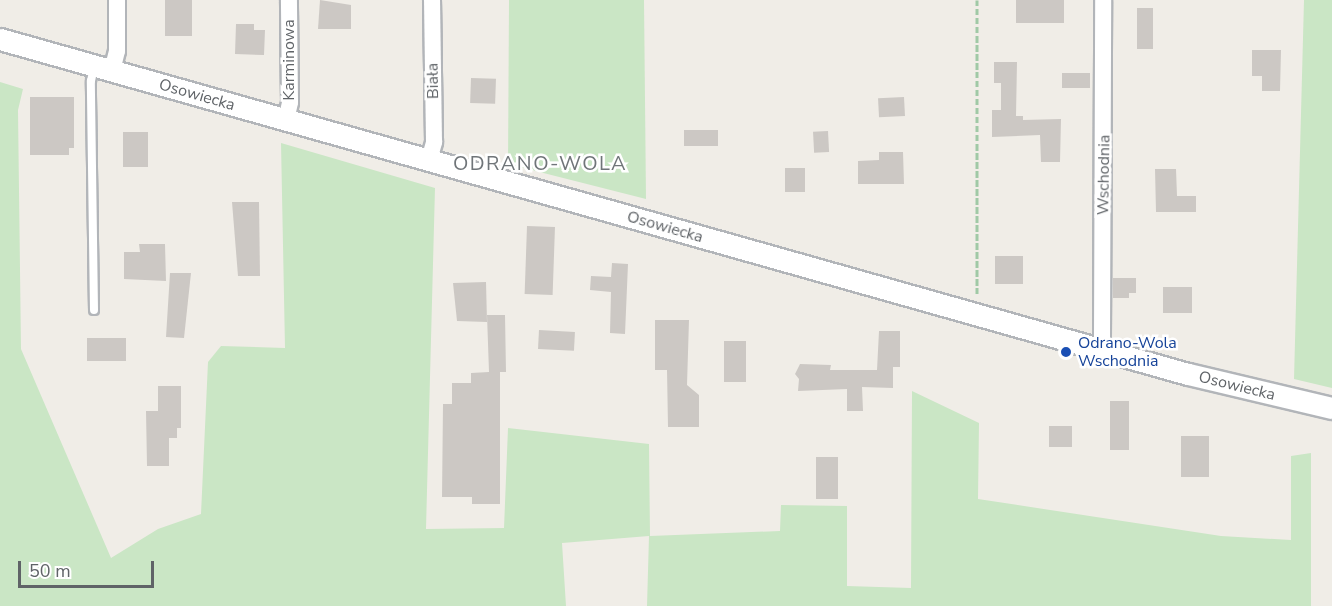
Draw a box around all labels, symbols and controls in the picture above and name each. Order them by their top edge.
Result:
street label: Karminowa [279,19,299,101]
street label: Biała [423,63,443,99]
street label: Osowiecka [157,75,237,115]
street label: Wschodnia [1094,135,1114,215]
district label: ODRANO-WOLA [453,151,627,175]
street label: Osowiecka [625,207,705,247]
place label: Odrano-Wola Wschodnia [1078,333,1177,371]
marker: Odrano-Wola Wschodnia [1059,345,1073,359]
street label: Osowiecka [1197,367,1277,405]
scale bar [21,549,158,587]
text: 50 m [29,559,71,583]

